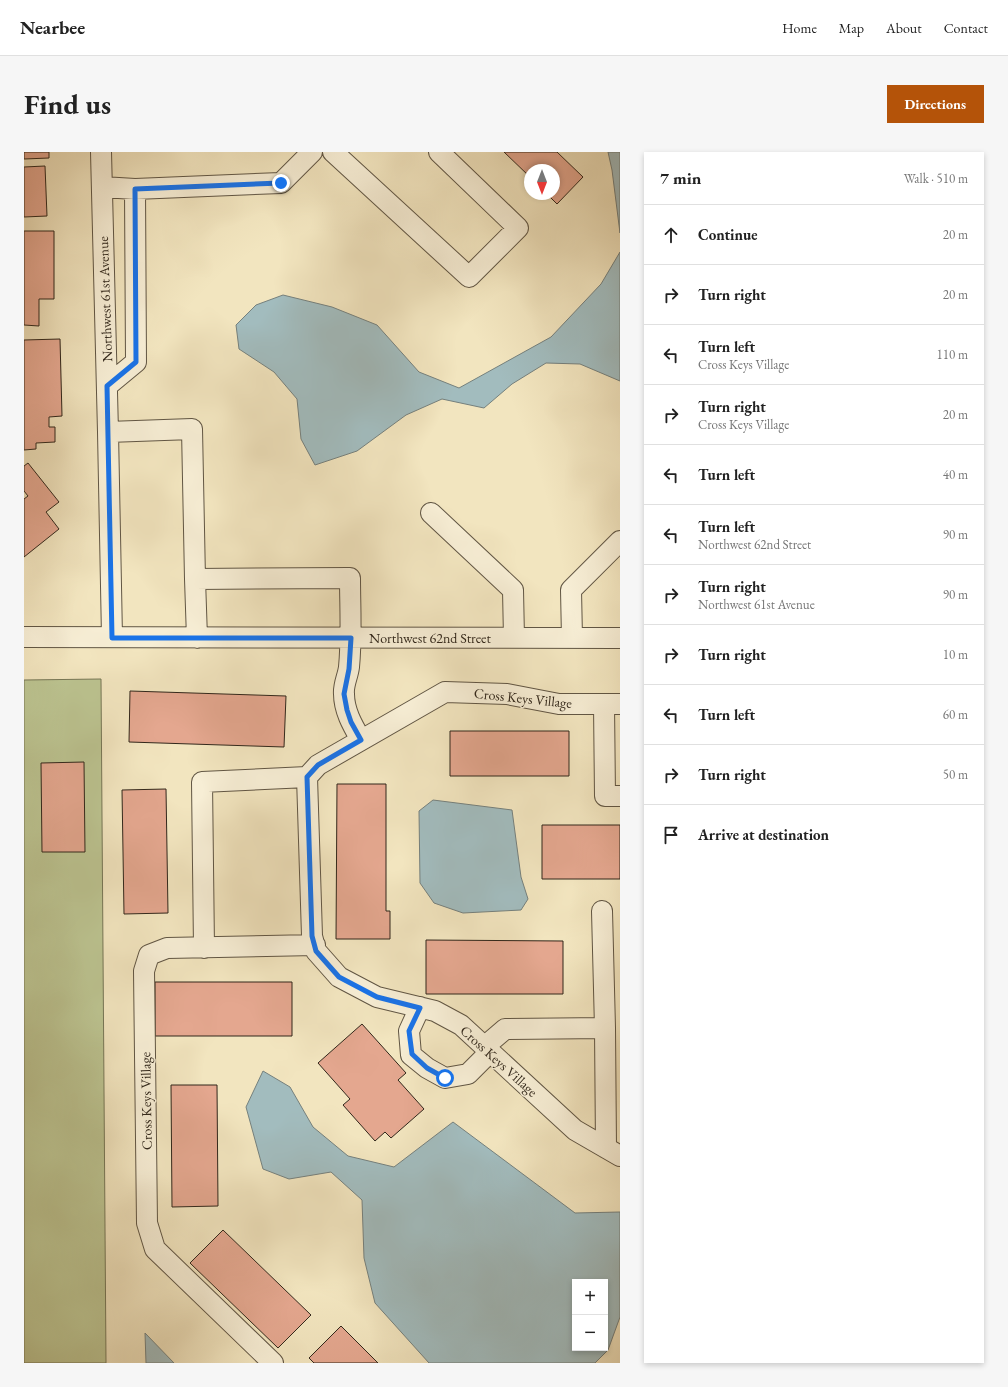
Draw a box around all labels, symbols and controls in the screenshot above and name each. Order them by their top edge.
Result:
text: Nearbee [20,15,85,40]
text: Home [782,19,817,37]
text: Map [839,19,864,37]
text: About [886,19,922,37]
text: Contact [944,19,988,37]
button: Directions [887,85,984,123]
text: Find us [24,86,111,122]
north arrow [524,164,560,200]
text: 7 min [660,167,701,189]
text: Walk · 510 m [904,170,968,187]
route end [272,174,290,192]
icon: ahead [660,224,682,246]
text: Continue [698,225,758,244]
text: 20 m [943,226,968,243]
street label: Northwest 61st Avenue [94,235,116,362]
icon: right [660,284,682,306]
text: Turn right [698,285,766,304]
text: 20 m [943,286,968,303]
text: Turn left [698,337,755,356]
icon: left [660,344,682,366]
text: 110 m [937,346,968,363]
text: Cross Keys Village [698,356,789,373]
text: Turn right [698,397,766,416]
icon: right [660,404,682,426]
text: 20 m [943,406,968,423]
text: Cross Keys Village [698,416,789,433]
icon: left [660,464,682,486]
text: Turn left [698,465,755,484]
text: 40 m [943,466,968,483]
text: Turn left [698,517,755,536]
icon: left [660,524,682,546]
text: 90 m [943,526,968,543]
text: Northwest 62nd Street [698,536,811,553]
text: Turn right [698,577,766,596]
icon: right [660,584,682,606]
text: 90 m [943,586,968,603]
text: Northwest 61st Avenue [698,596,815,613]
street label: Northwest 62nd Street [369,629,492,647]
icon: right [660,644,682,666]
text: Turn right [698,645,766,664]
text: 10 m [943,646,968,663]
street label: Cross Keys Village [473,684,573,712]
icon: left [660,704,682,726]
text: Turn left [698,705,755,724]
text: 60 m [943,706,968,723]
icon: right [660,764,682,786]
text: Turn right [698,765,766,784]
text: 50 m [943,766,968,783]
icon: arrive [660,824,682,846]
text: Arrive at destination [698,825,829,844]
street label: Cross Keys Village [456,1021,542,1101]
street label: Cross Keys Village [136,1051,156,1150]
route start [436,1069,454,1087]
map controls [572,1279,608,1351]
button: + [572,1279,608,1315]
button: − [572,1315,608,1351]

